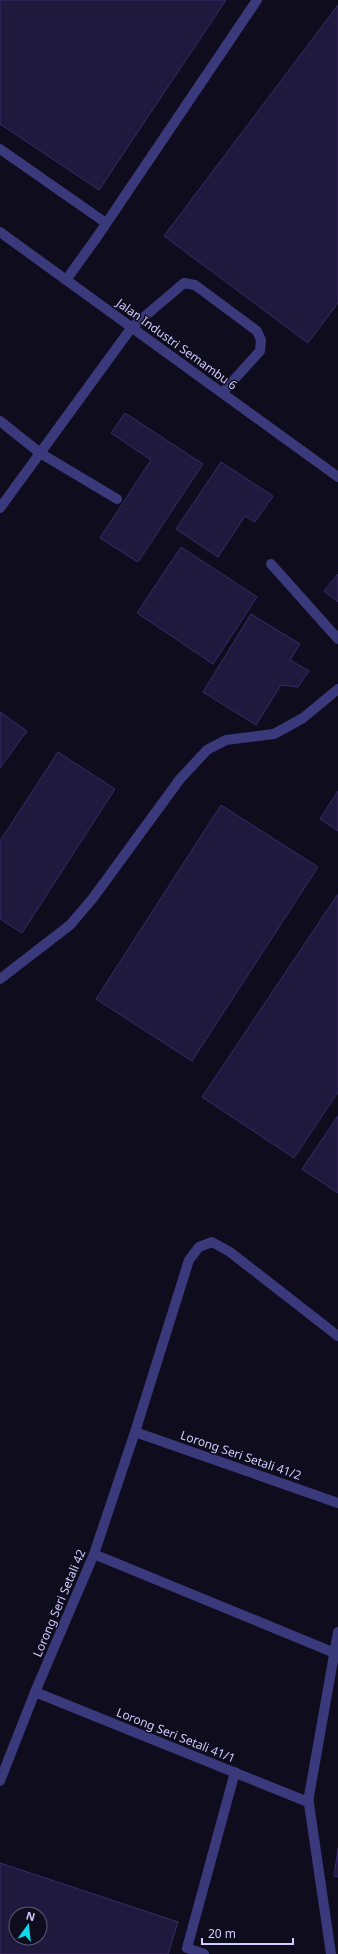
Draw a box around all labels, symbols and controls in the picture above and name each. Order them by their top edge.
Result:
street label: Jalan Industri Semambu 6 [112,294,241,394]
street label: Lorong Seri Setali 41/2 [178,1426,304,1484]
street label: Lorong Seri Setali 42 [29,1546,89,1659]
street label: Lorong Seri Setali 41/1 [114,1703,238,1767]
north arrow [8,1906,48,1946]
text: N [24,1907,37,1924]
scale bar [202,1920,293,1946]
text: 20 m [208,1925,236,1942]

